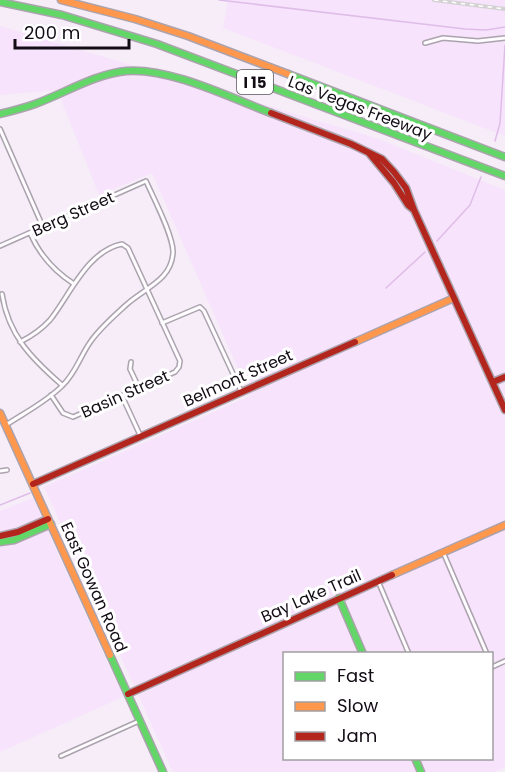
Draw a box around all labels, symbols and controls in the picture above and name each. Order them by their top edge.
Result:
scale bar [15,12,129,50]
text: 200 m [24,20,80,45]
road number: I 15 [237,70,273,94]
street label: Las Vegas Freeway [285,70,435,146]
street label: Berg Street [28,186,118,242]
street label: Belmont Street [180,344,297,412]
street label: Basin Street [77,364,173,424]
street label: East Gowan Road [55,518,133,656]
street label: Bay Lake Trail [257,564,365,628]
legend [283,652,493,760]
text: Fast [337,663,374,688]
text: Slow [337,693,379,718]
text: Jam [337,723,377,748]

